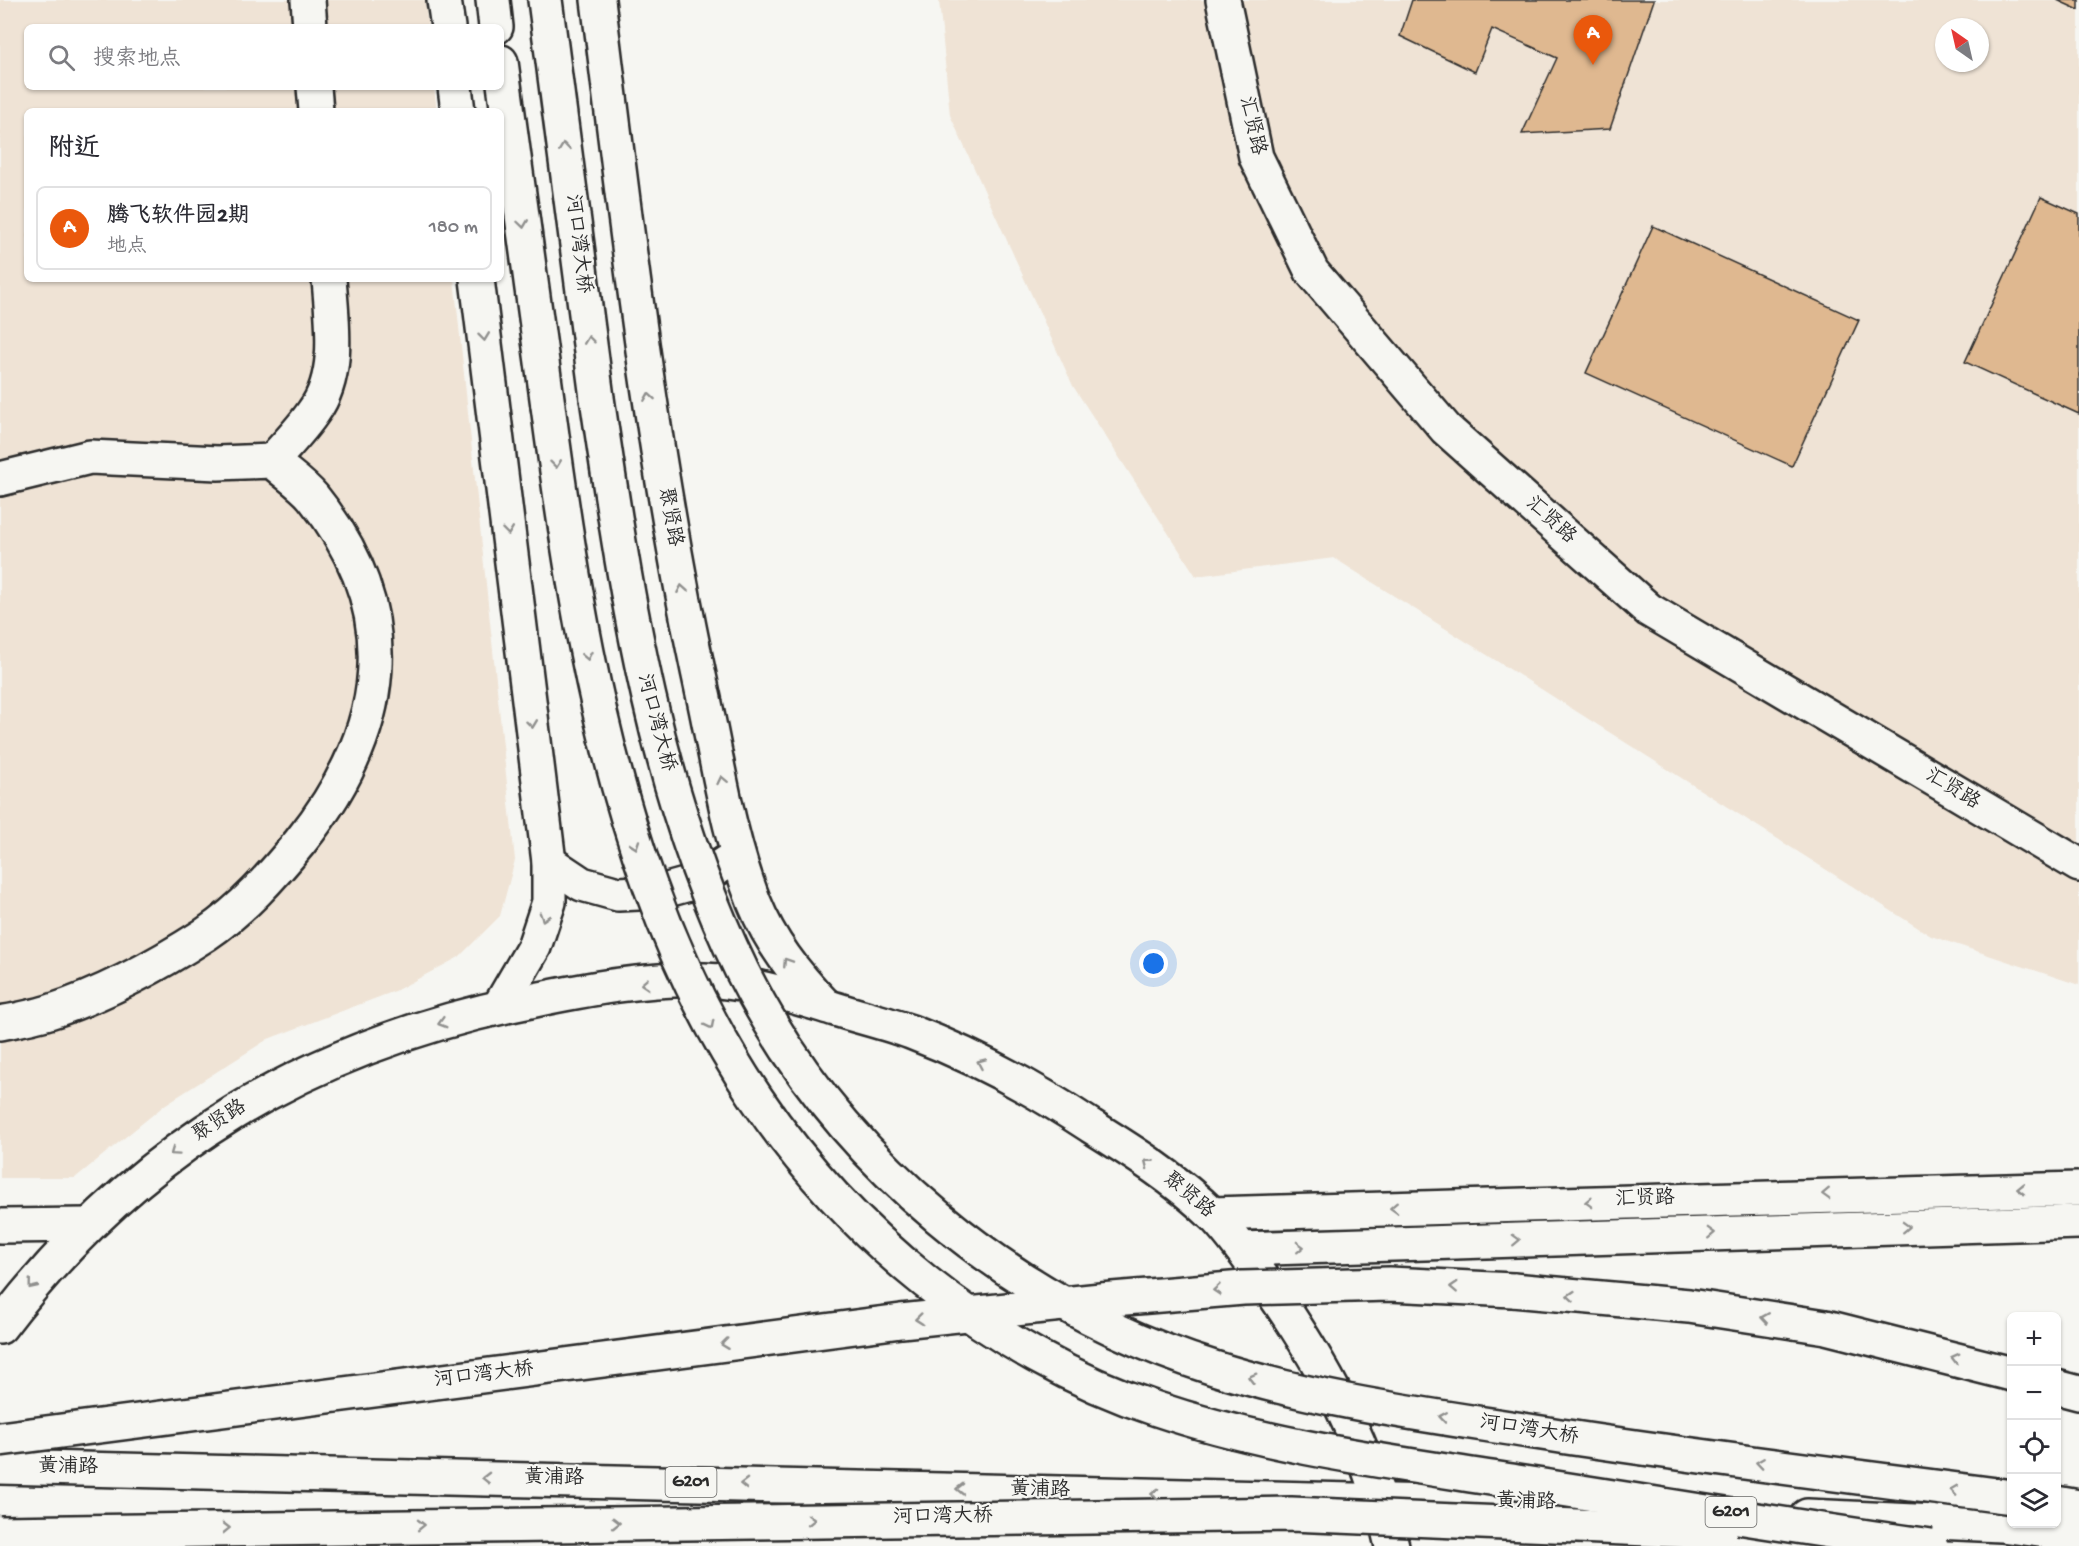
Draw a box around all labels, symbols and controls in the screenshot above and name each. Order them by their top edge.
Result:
pin: A [1574,16,1612,65]
north arrow [1935,18,1989,72]
search box [24,24,504,90]
icon: search [45,41,78,74]
text: 搜索地点 [93,47,181,73]
street label: 汇贤路 [1233,94,1271,159]
text: 附近 [48,135,100,166]
one-way arrow [558,142,571,151]
street label: 河口湾大桥 [559,193,596,295]
text: 腾飞软件园2期 [107,204,250,230]
text: A [64,217,75,240]
text: 180 m [429,217,478,240]
one-way arrow [517,219,529,228]
text: 地点 [107,236,147,259]
one-way arrow [477,333,490,342]
one-way arrow [584,336,596,345]
one-way arrow [643,393,656,403]
one-way arrow [549,459,561,468]
street label: 聚贤路 [652,485,688,550]
street label: 汇贤路 [1520,491,1582,550]
one-way arrow [501,526,514,535]
one-way arrow [676,585,689,595]
one-way arrow [580,651,593,661]
street label: 河口湾大桥 [631,671,681,774]
one-way arrow [525,720,538,729]
street label: 汇贤路 [1920,763,1986,816]
one-way arrow [716,775,729,785]
one-way arrow [627,839,640,850]
one-way arrow [539,911,551,922]
your location [1139,949,1168,978]
one-way arrow [783,958,794,969]
one-way arrow [640,977,649,990]
one-way arrow [437,1015,447,1028]
one-way arrow [703,1018,715,1029]
one-way arrow [976,1058,987,1070]
street label: 聚贤路 [187,1094,252,1148]
one-way arrow [169,1145,180,1156]
one-way arrow [1143,1160,1154,1171]
street label: 聚贤路 [1158,1166,1220,1225]
one-way arrow [2016,1183,2025,1196]
street label: 汇贤路 [1615,1185,1676,1213]
one-way arrow [1821,1188,1830,1201]
one-way arrow [1584,1196,1593,1208]
one-way arrow [1389,1202,1398,1214]
one-way arrow [1902,1220,1911,1233]
one-way arrow [1707,1227,1716,1240]
one-way arrow [1512,1233,1521,1246]
one-way arrow [1296,1241,1305,1254]
one-way arrow [28,1278,39,1289]
one-way arrow [1450,1281,1459,1294]
one-way arrow [1213,1283,1222,1296]
one-way arrow [1566,1290,1575,1303]
one-way arrow [914,1312,923,1325]
one-way arrow [1760,1312,1770,1325]
map controls [2007,1312,2061,1528]
button: + [2007,1312,2061,1366]
one-way arrow [721,1337,730,1350]
one-way arrow [1950,1353,1960,1366]
street label: 河口湾大桥 [433,1357,535,1394]
button: − [2007,1366,2061,1420]
one-way arrow [1247,1373,1257,1386]
street label: 河口湾大桥 [1478,1410,1580,1450]
one-way arrow [1438,1412,1447,1424]
button: locate [2007,1420,2061,1474]
street label: 黄浦路 [38,1454,99,1480]
one-way arrow [1756,1458,1765,1470]
street label: 黄浦路 [524,1465,585,1491]
road number: G201 [666,1467,716,1497]
one-way arrow [482,1471,491,1484]
button: layers [2007,1474,2061,1528]
street label: 黄浦路 [1010,1477,1071,1503]
one-way arrow [740,1478,749,1490]
one-way arrow [956,1483,965,1495]
one-way arrow [1949,1484,1958,1496]
one-way arrow [1151,1487,1160,1500]
street label: 黄浦路 [1496,1488,1557,1516]
road number: G201 [1706,1497,1756,1527]
street label: 河口湾大桥 [893,1504,993,1530]
one-way arrow [807,1514,816,1526]
one-way arrow [612,1517,621,1529]
one-way arrow [417,1519,426,1531]
one-way arrow [222,1522,231,1534]

